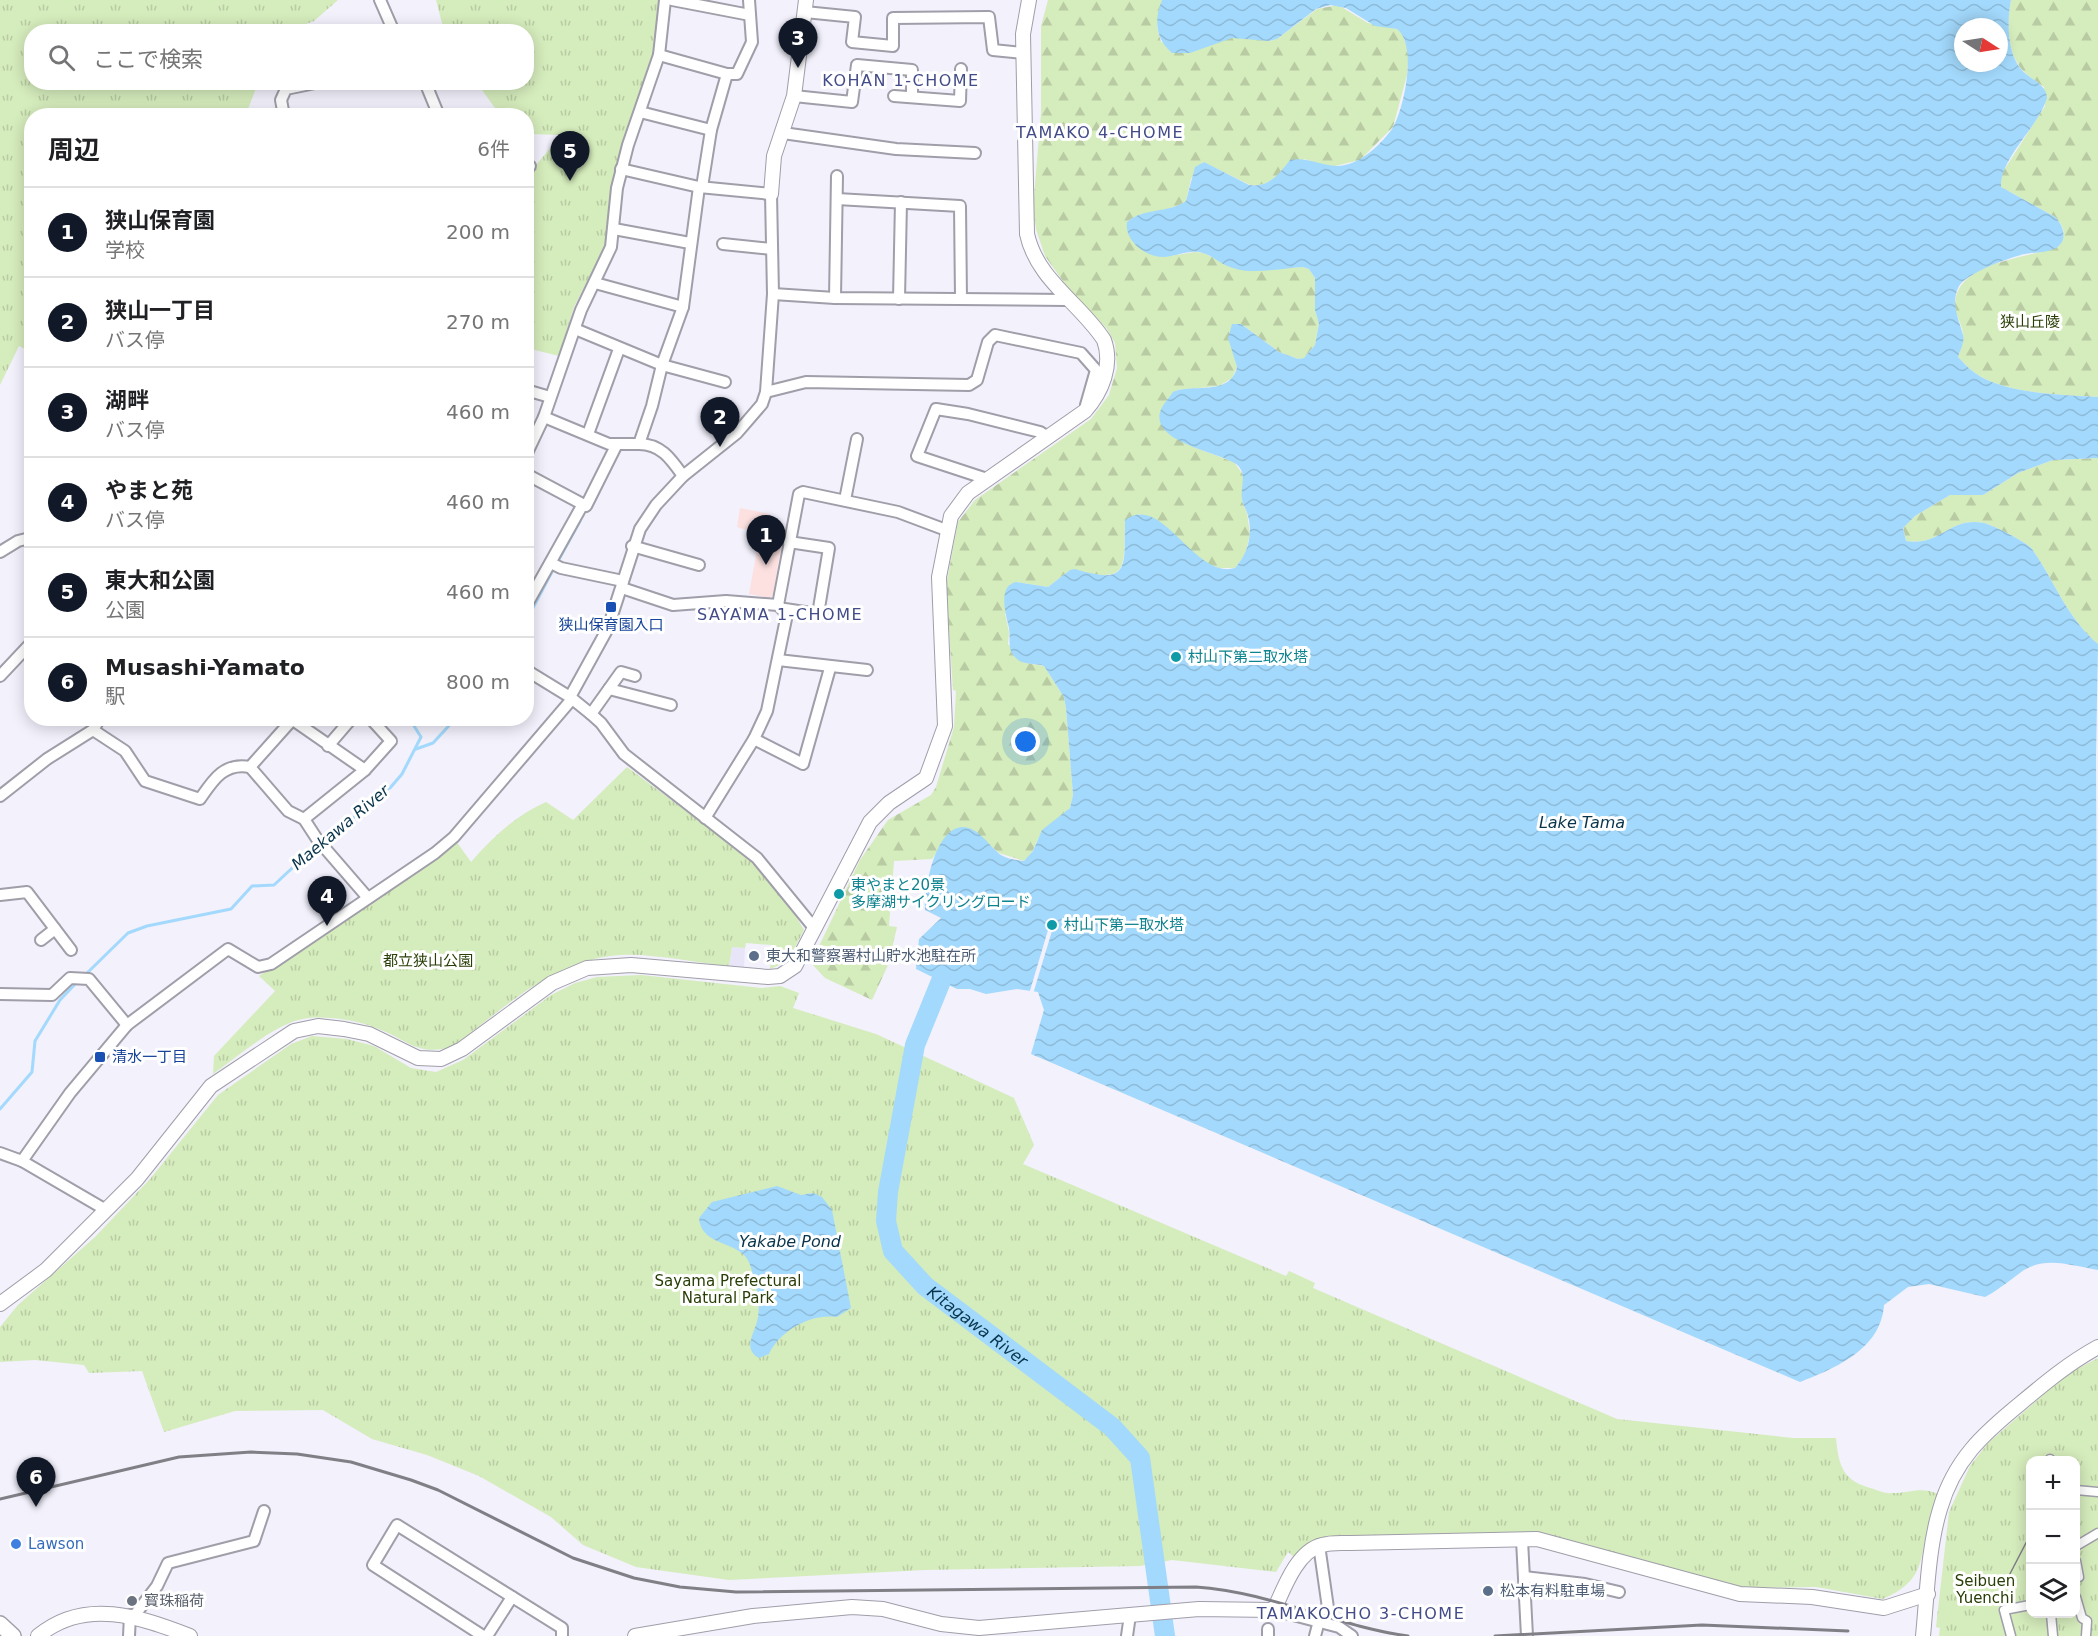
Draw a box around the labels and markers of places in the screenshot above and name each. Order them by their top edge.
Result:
pin: 3 [778,19,818,68]
pin: 5 [550,132,590,181]
pin: 2 [700,398,740,447]
pin: 1 [746,516,786,565]
marker: 狭山保育園入口 [604,600,618,614]
place label: 狭山保育園入口 [558,616,664,634]
place label: 村山下第二取水塔 [1188,648,1308,666]
marker: 村山下第二取水塔 [1169,650,1183,664]
pin: 4 [308,876,346,926]
place label: 東やまと20景 多摩湖サイクリングロード [851,876,1031,911]
marker: 東やまと20景 多摩湖サイクリングロード [832,887,846,901]
place label: 村山下第一取水塔 [1064,916,1184,934]
marker: 村山下第一取水塔 [1045,918,1059,932]
place label: 東大和警察署村山貯水池駐在所 [766,947,976,965]
marker: 東大和警察署村山貯水池駐在所 [747,949,761,963]
place label: 清水一丁目 [112,1048,187,1066]
marker: 清水一丁目 [93,1050,107,1064]
pin: 6 [16,1458,56,1507]
place label: Lawson [28,1535,84,1553]
marker: Lawson [9,1537,23,1551]
place label: 松本有料駐車場 [1500,1582,1605,1600]
marker: 松本有料駐車場 [1481,1584,1495,1598]
place label: 寳珠稲荷 [144,1592,204,1610]
marker: 寳珠稲荷 [125,1594,139,1608]

